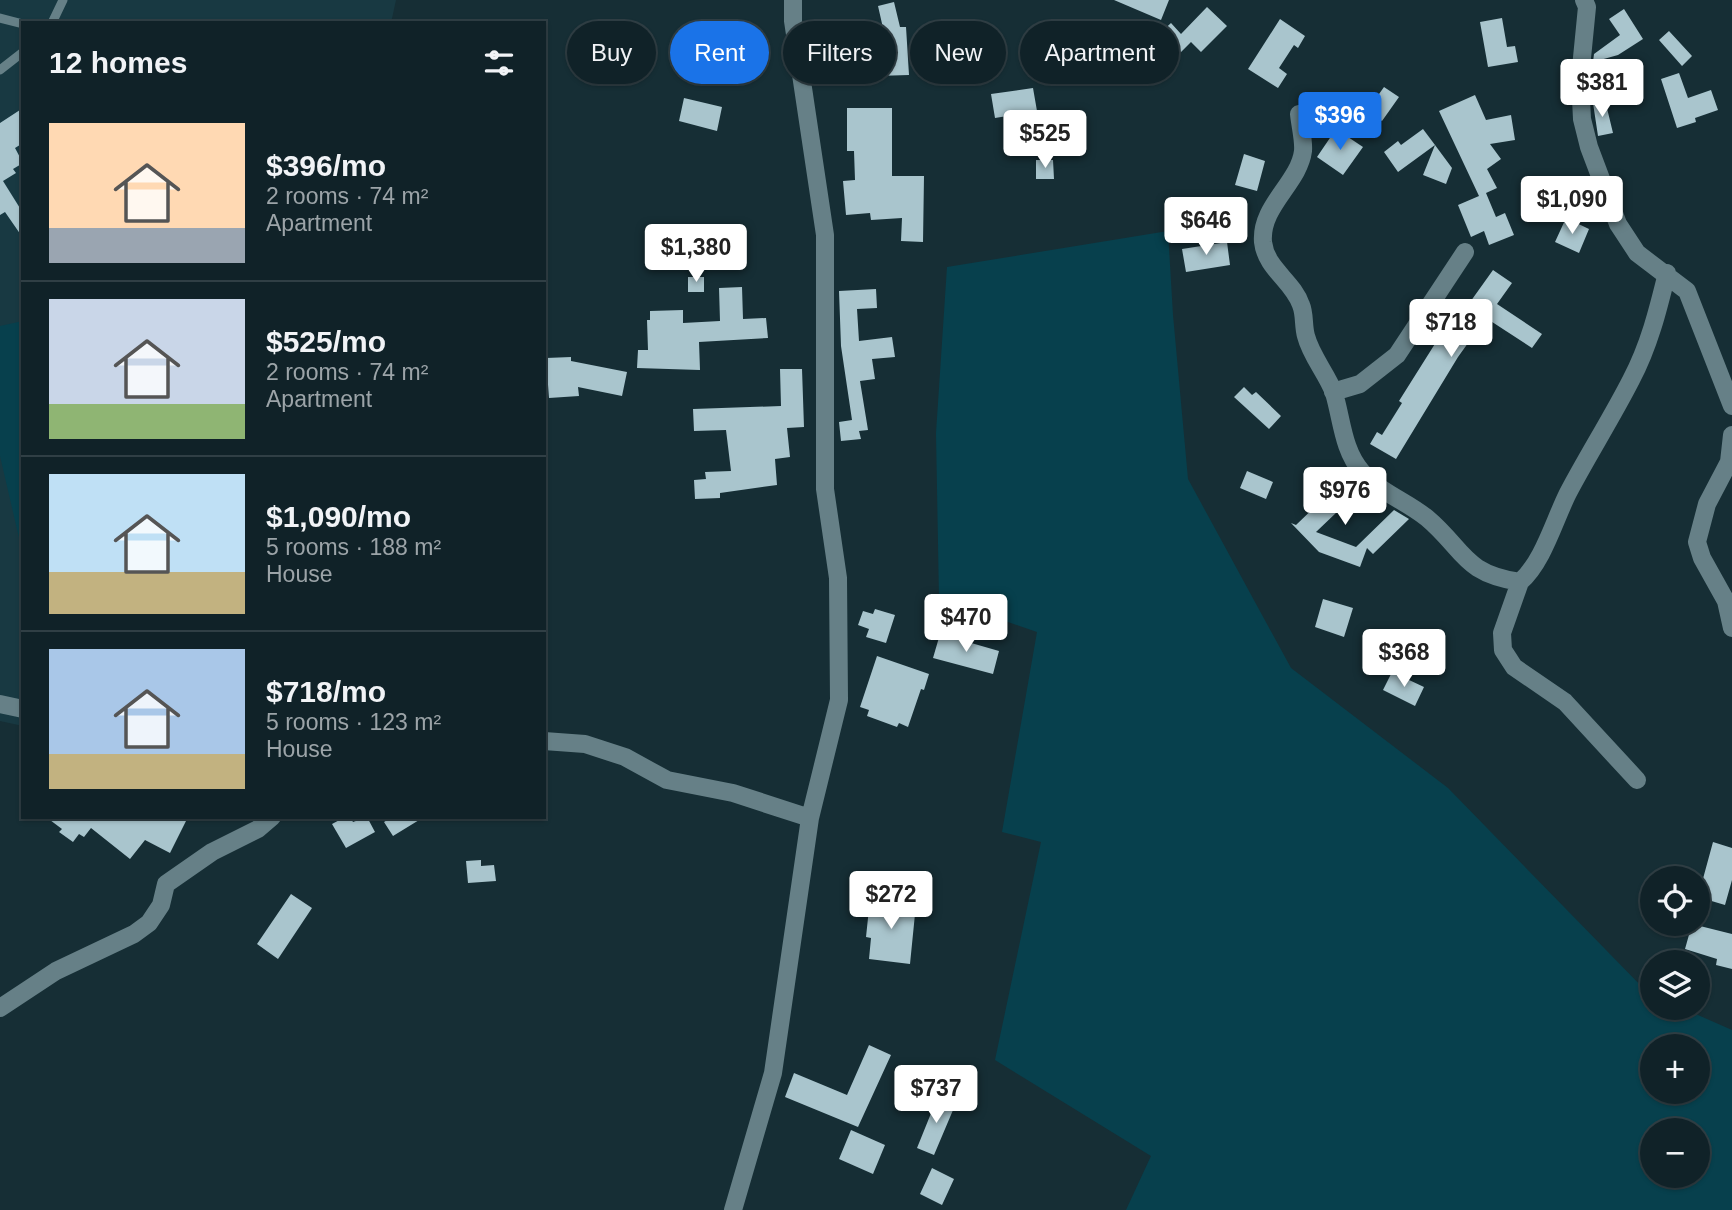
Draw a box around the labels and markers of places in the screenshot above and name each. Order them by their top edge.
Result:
pin: $381 [1561,60,1643,119]
pin: $396 [1299,92,1381,152]
pin: $525 [1004,110,1086,170]
pin: $1,090 [1515,176,1629,236]
pin: $646 [1165,198,1247,257]
pin: $1,380 [639,224,753,284]
pin: $718 [1410,300,1492,359]
pin: $976 [1304,468,1386,527]
pin: $470 [925,594,1007,654]
pin: $368 [1363,630,1445,689]
pin: $272 [850,872,932,931]
pin: $737 [895,1066,977,1125]

